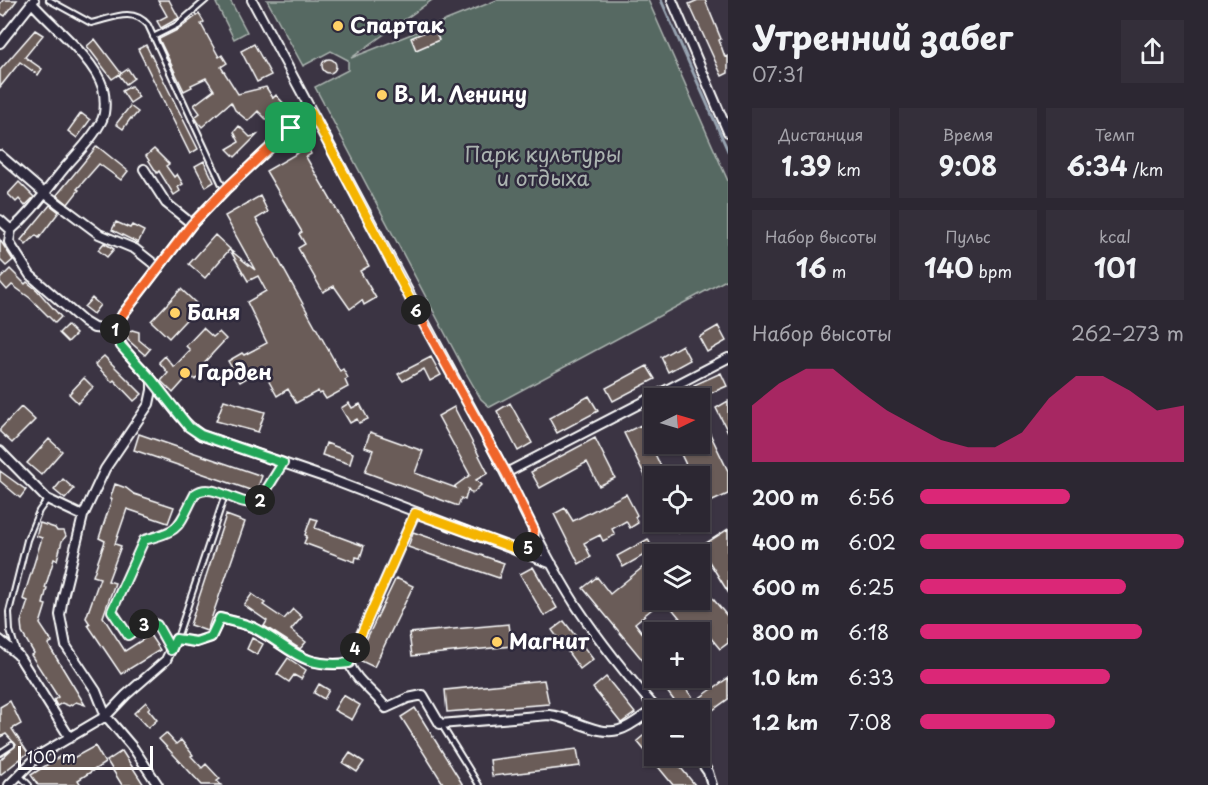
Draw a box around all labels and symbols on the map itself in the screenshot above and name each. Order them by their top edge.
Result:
place label: Спартак [350,8,444,40]
marker: Спартак [331,19,345,33]
place label: В. И. Ленину [394,77,527,109]
marker: В. И. Ленину [375,88,389,102]
pin [265,102,316,153]
park label: Парк культуры и отдыха [464,137,622,193]
place label: Баня [187,295,241,327]
pin: 6 [401,295,431,325]
marker: Баня [168,306,182,320]
pin: 1 [100,314,130,344]
place label: Гарден [197,355,272,387]
marker: Гарден [178,366,192,380]
north arrow [644,388,710,454]
pin: 2 [245,485,275,515]
pin: 5 [513,532,543,562]
pin: 3 [129,609,159,639]
place label: Магнит [509,624,590,656]
pin: 4 [340,633,370,663]
marker: Магнит [490,635,504,649]
scale bar [18,743,153,770]

